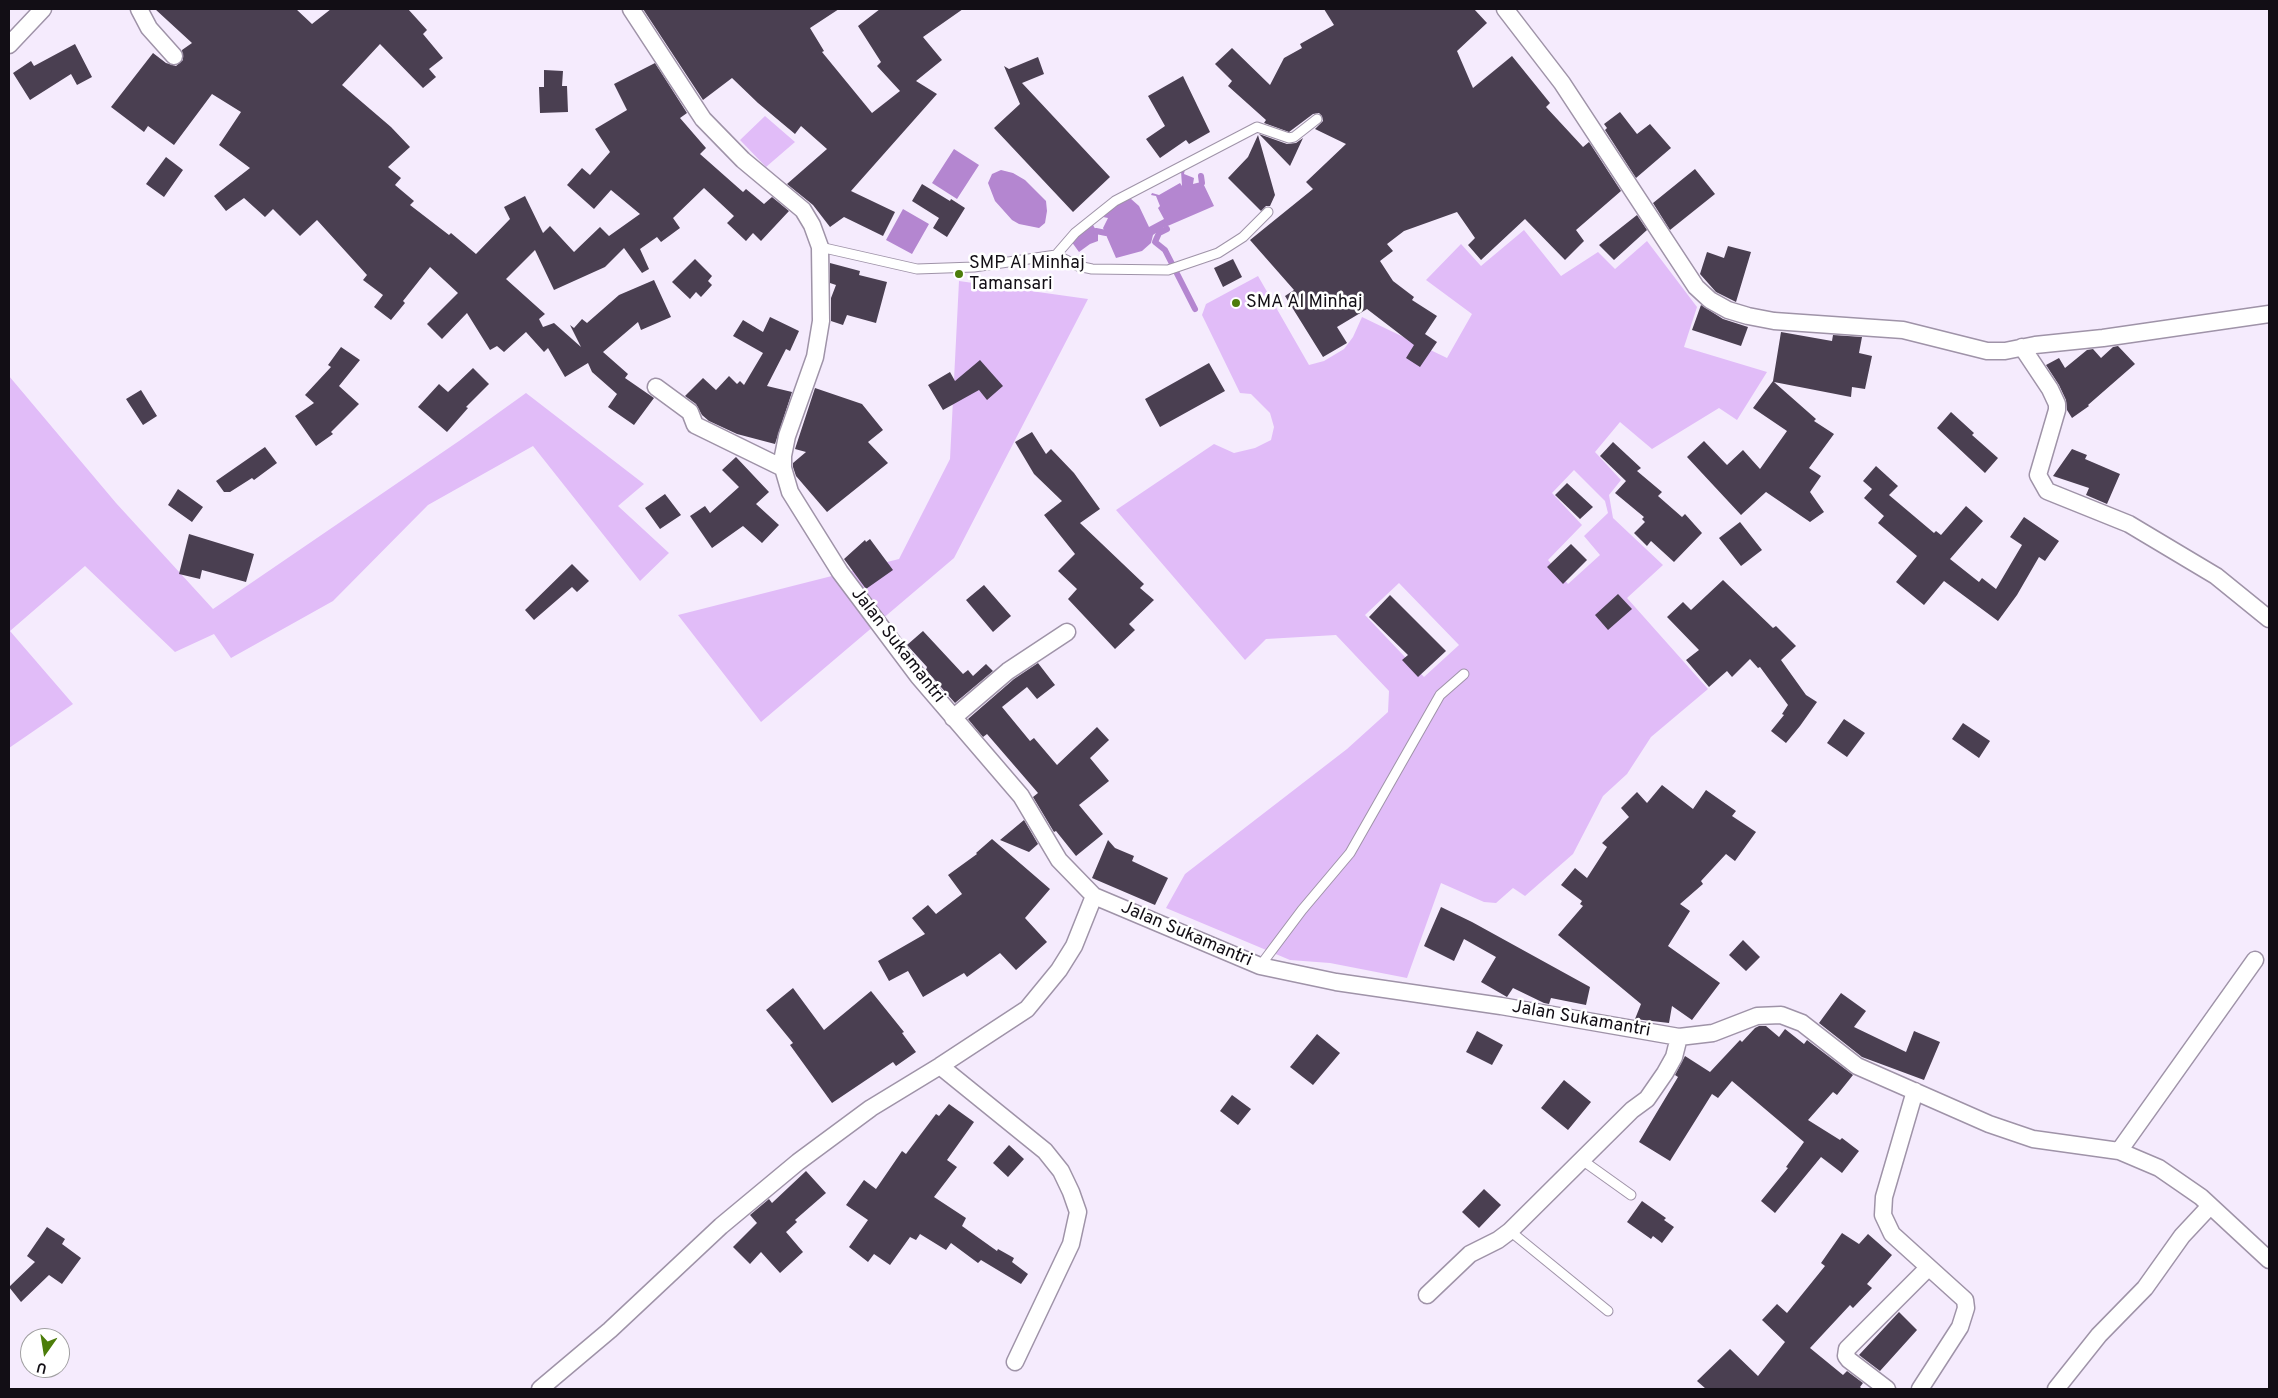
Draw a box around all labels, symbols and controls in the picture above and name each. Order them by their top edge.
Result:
place label: SMP Al Minhaj Tamansari [969,253,1085,296]
marker: SMP Al Minhaj Tamansari [953,268,965,280]
place label: SMA Al Minhaj [1246,292,1362,314]
marker: SMA Al Minhaj [1230,297,1242,309]
street label: Jalan Sukamantri [845,584,949,708]
street label: Jalan Sukamantri [1117,898,1255,972]
street label: Jalan Sukamantri [1510,997,1652,1043]
north arrow [20,1328,70,1378]
text: U [35,1358,49,1377]

